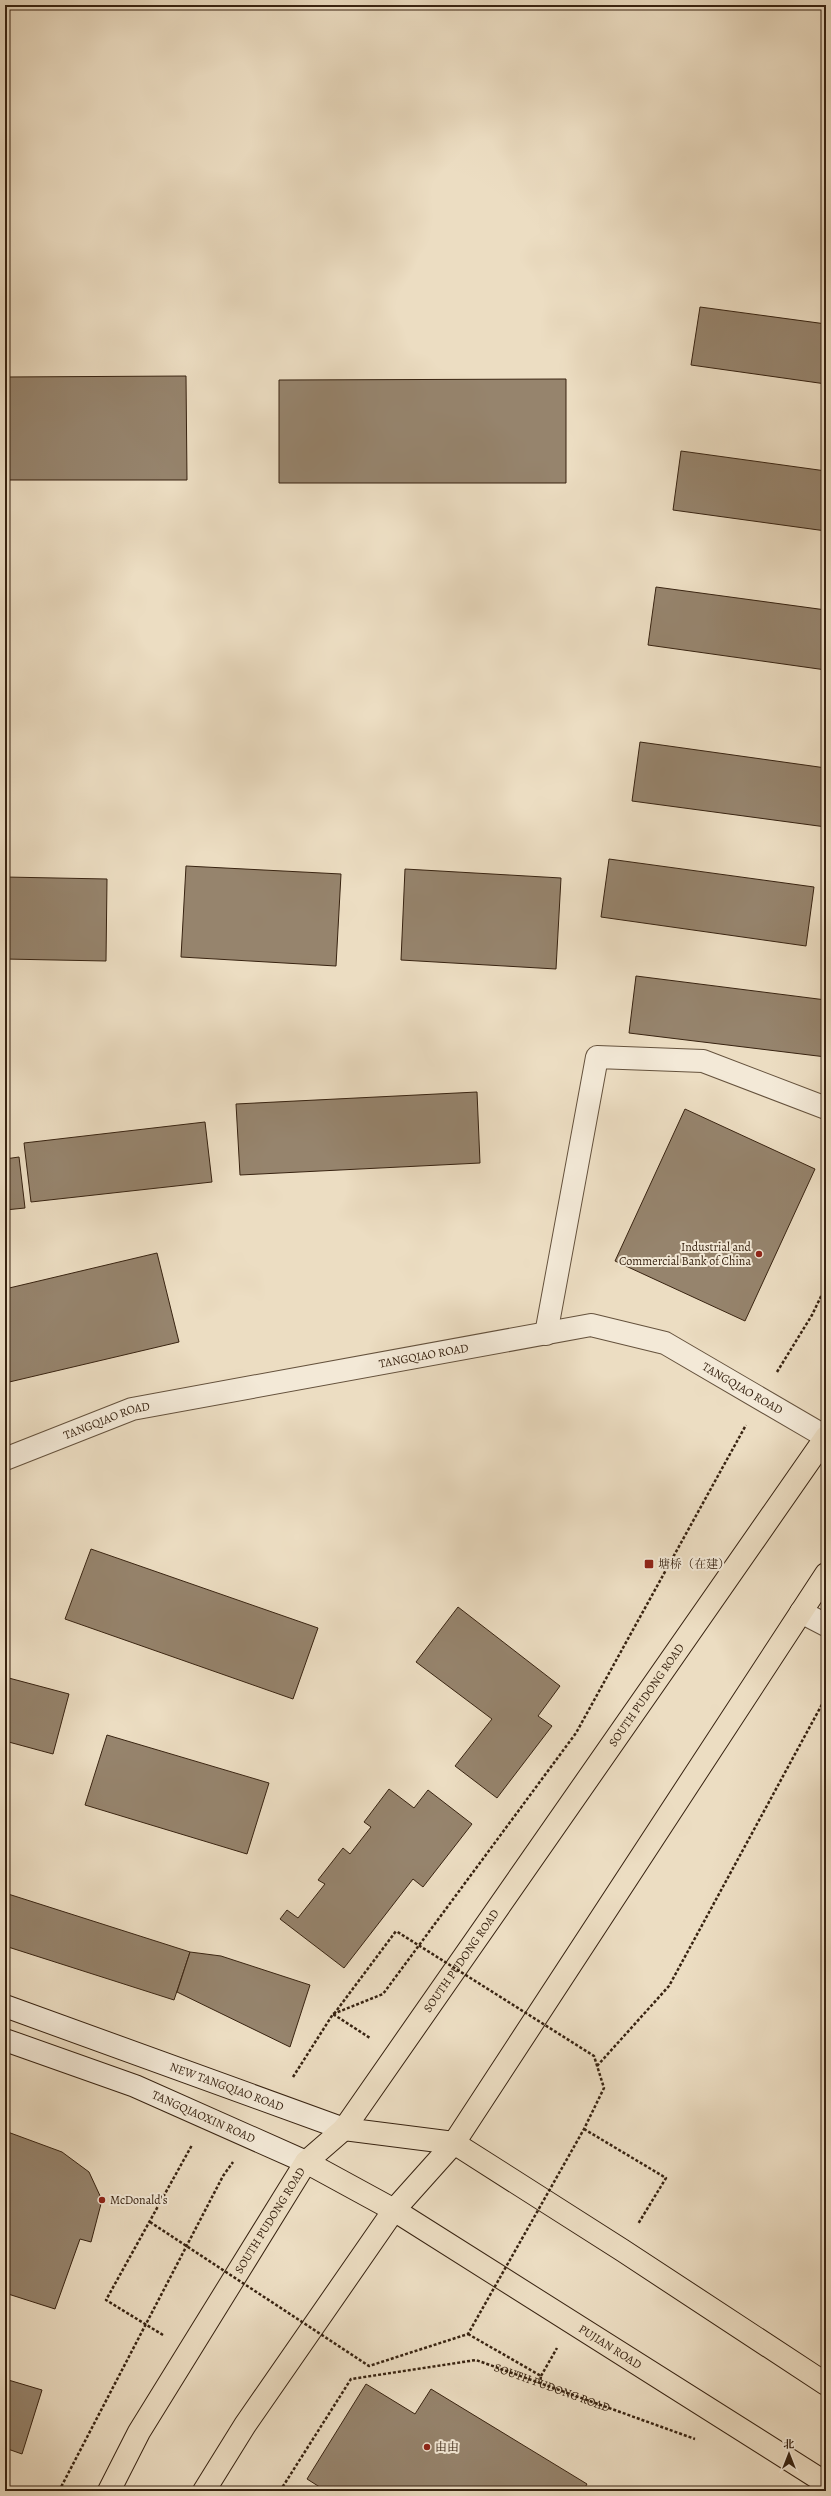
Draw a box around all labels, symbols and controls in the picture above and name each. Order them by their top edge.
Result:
place label: Industrial and Commercial Bank of China [619,1239,752,1269]
marker: Industrial and Commercial Bank of China [754,1249,764,1259]
street label: TANGQIAO ROAD [377,1340,470,1372]
street label: TANGQIAO ROAD [699,1358,786,1418]
street label: TANGQIAO ROAD [61,1398,151,1443]
place label: 塘桥（在建） [658,1556,730,1572]
marker: 塘桥（在建） [643,1558,655,1570]
street label: SOUTH PUDONG ROAD [605,1640,688,1750]
street label: SOUTH PUDONG ROAD [420,1906,503,2016]
street label: NEW TANGQIAO ROAD [168,2058,286,2115]
street label: TANGQIAOXIN ROAD [149,2087,258,2146]
street label: SOUTH PUDONG ROAD [231,2164,309,2277]
place label: McDonald's [110,2192,168,2208]
marker: McDonald's [97,2195,107,2205]
street label: PUJIAN ROAD [576,2321,645,2373]
street label: SOUTH PUDONG ROAD [492,2359,612,2416]
north arrow [769,2434,809,2474]
text: 北 [784,2437,795,2452]
place label: 由由 [435,2439,459,2455]
marker: 由由 [422,2442,432,2452]

